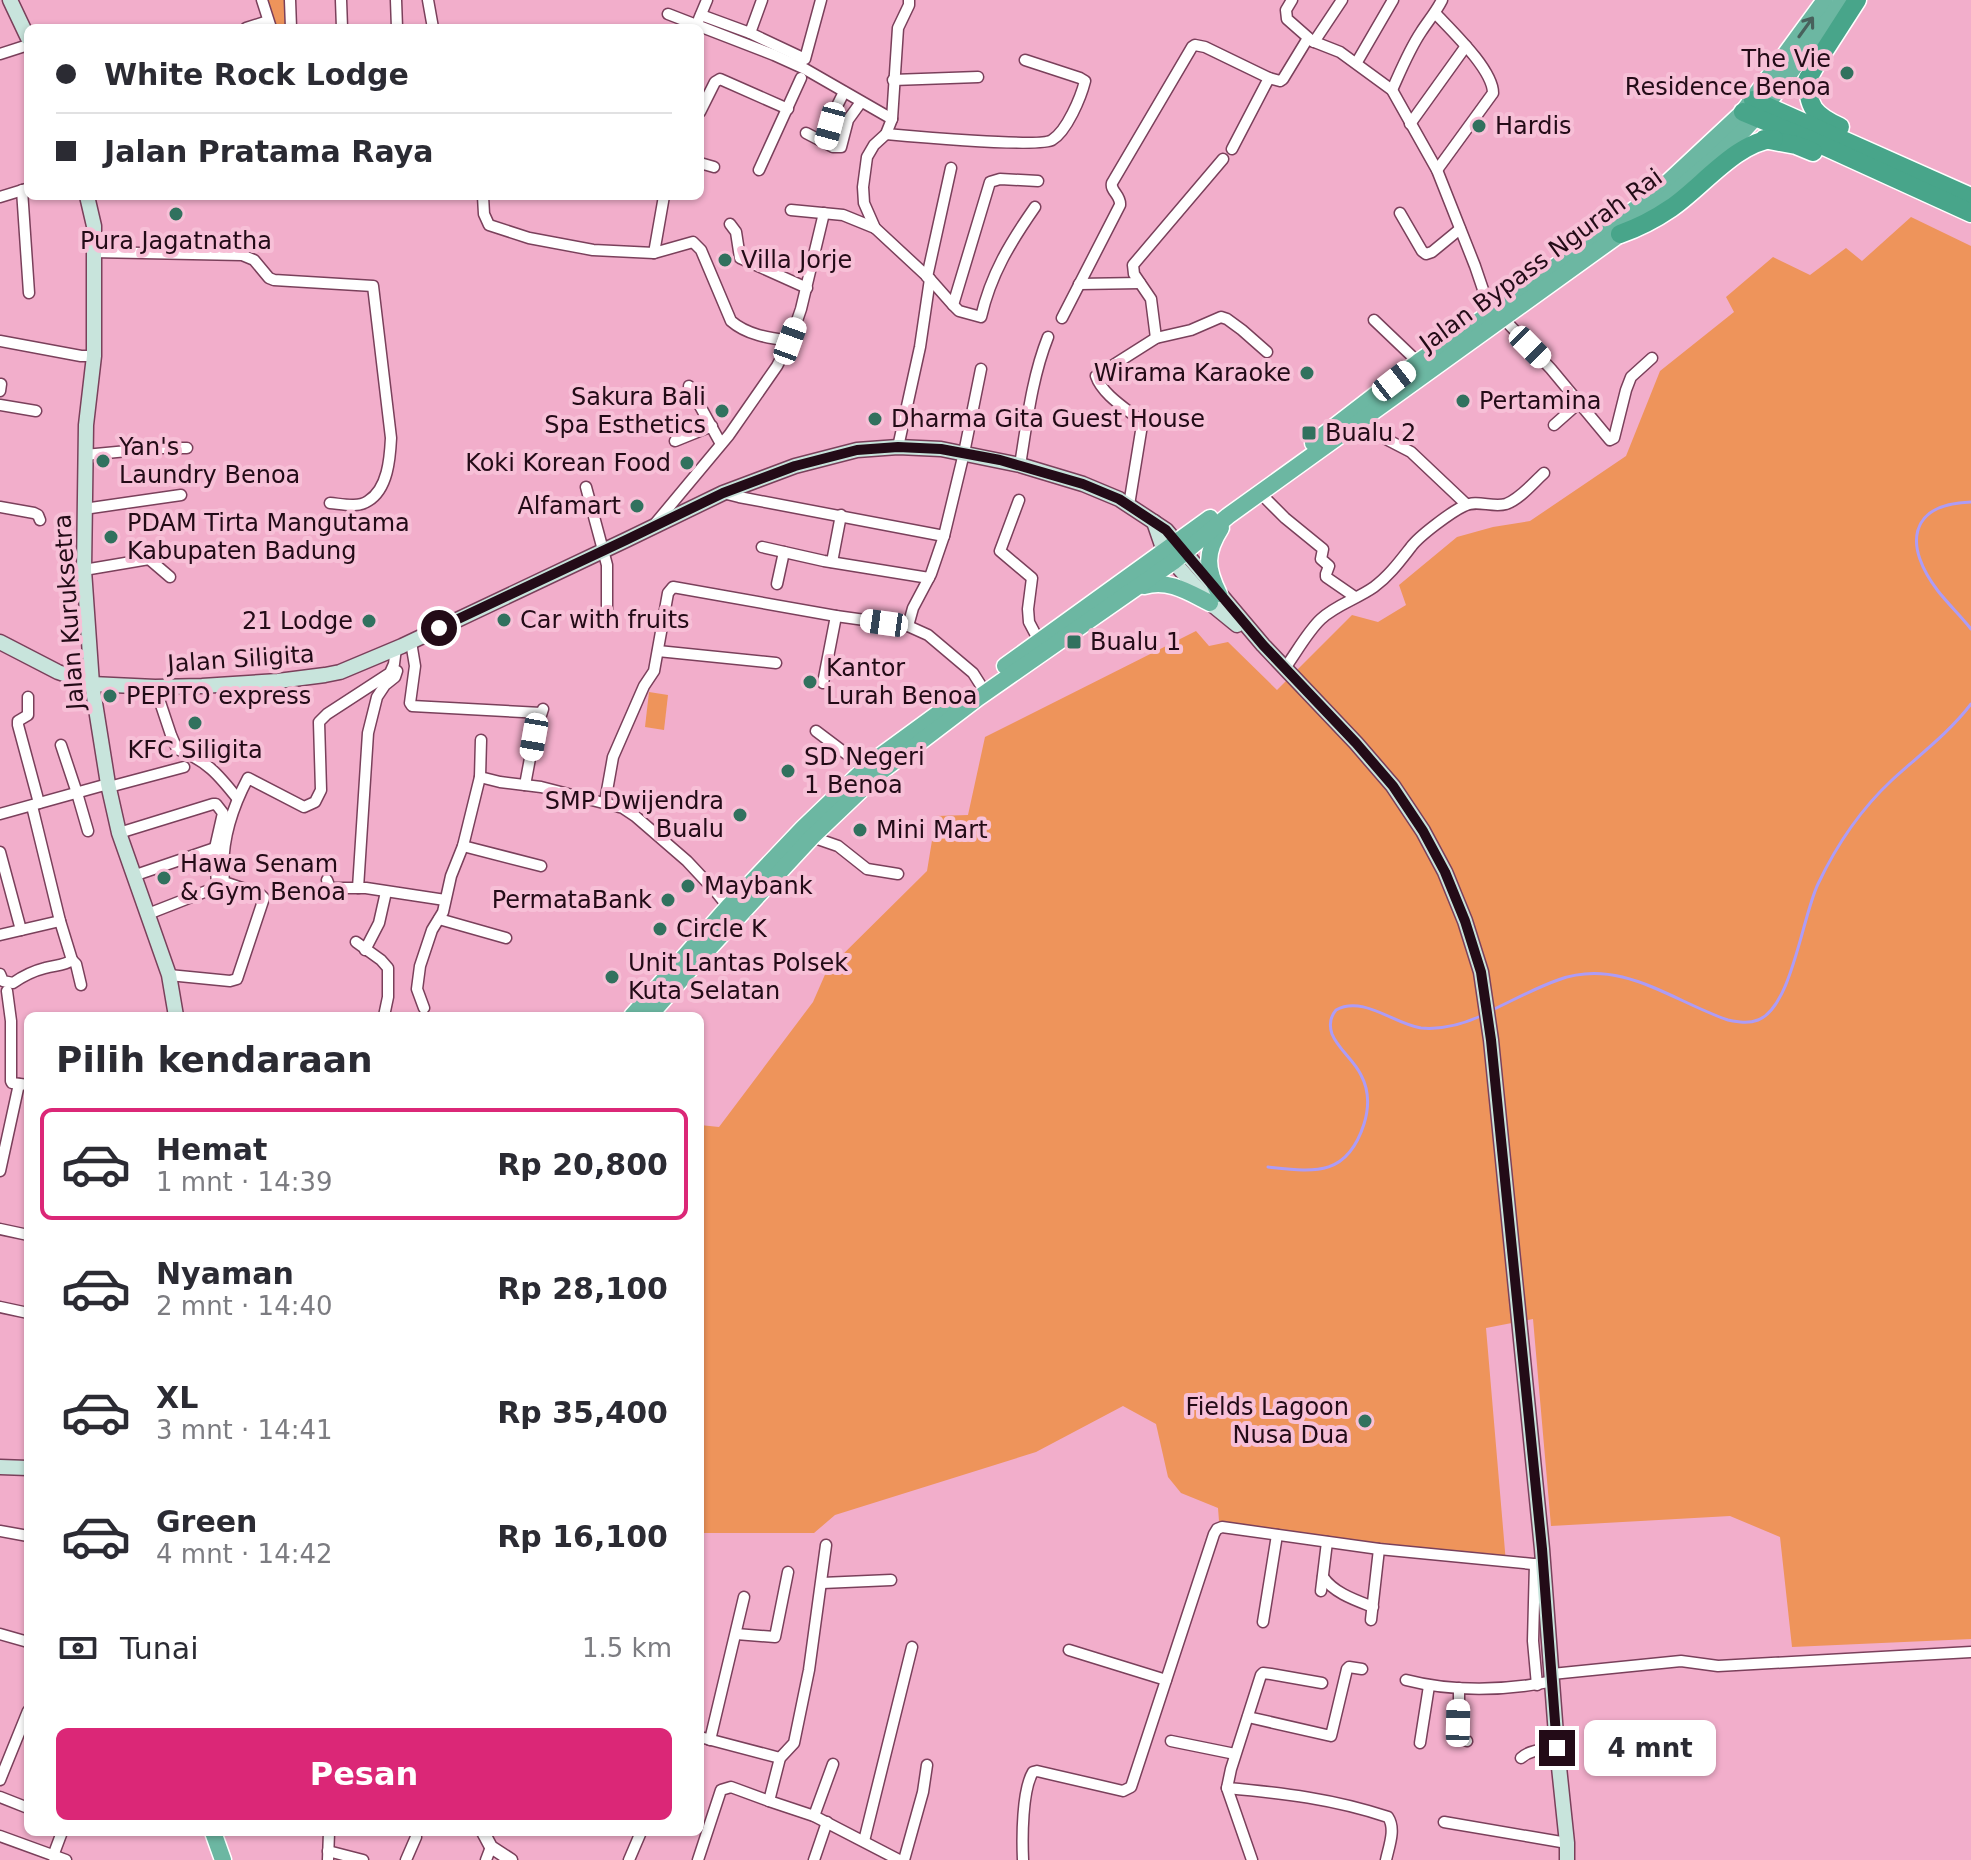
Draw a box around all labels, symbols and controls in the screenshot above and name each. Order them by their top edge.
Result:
one-way arrow [1798,17,1814,39]
place label: The Vie Residence Benoa [1625,45,1831,101]
text: White Rock Lodge [104,57,409,92]
marker: The Vie Residence Benoa [1838,64,1856,82]
car [812,100,848,152]
place label: Hardis [1495,112,1572,140]
marker: Hardis [1470,117,1488,135]
text: Jalan Pratama Raya [104,134,434,169]
street label: Jalan Bypass Ngurah Rai [1413,163,1668,358]
marker: Pura Jagatnatha [167,205,185,223]
place label: Pura Jagatnatha [80,227,272,255]
place label: Villa Jorje [741,246,852,274]
marker: Villa Jorje [716,251,734,269]
car [771,314,809,368]
car [1505,322,1555,372]
car [1368,357,1420,405]
place label: Wirama Karaoke [1094,359,1291,387]
marker: Wirama Karaoke [1298,364,1316,382]
place label: Sakura Bali Spa Esthetics [544,383,706,439]
place label: Pertamina [1479,387,1601,415]
marker: Pertamina [1454,392,1472,410]
marker: Sakura Bali Spa Esthetics [713,402,731,420]
place label: Dharma Gita Guest House [891,405,1205,433]
marker: Dharma Gita Guest House [866,410,884,428]
place label: Bualu 2 [1325,419,1416,447]
marker: Bualu 2 [1300,424,1318,442]
place label: Yan's Laundry Benoa [118,433,300,489]
place label: Koki Korean Food [465,449,671,477]
marker: Yan's Laundry Benoa [94,452,112,470]
marker: Koki Korean Food [678,454,696,472]
place label: Alfamart [517,492,621,520]
marker: Alfamart [628,497,646,515]
place label: PDAM Tirta Mangutama Kabupaten Badung [127,509,410,565]
street label: Jalan Kuruksetra [48,513,90,713]
marker: PDAM Tirta Mangutama Kabupaten Badung [102,528,120,546]
place label: Car with fruits [520,606,690,634]
place label: 21 Lodge [242,607,353,635]
car [859,608,909,638]
route start [421,610,457,646]
marker: Car with fruits [495,611,513,629]
marker: 21 Lodge [360,612,378,630]
place label: Bualu 1 [1090,628,1181,656]
marker: Bualu 1 [1065,633,1083,651]
street label: Jalan Siligita [165,640,315,678]
place label: Kantor Lurah Benoa [826,654,977,710]
marker: Kantor Lurah Benoa [801,673,819,691]
place label: PEPITO express [126,682,311,710]
marker: PEPITO express [101,687,119,705]
car [518,711,550,763]
marker: KFC Siligita [186,714,204,732]
place label: KFC Siligita [127,736,263,764]
place label: SD Negeri 1 Benoa [804,743,925,799]
marker: SD Negeri 1 Benoa [779,762,797,780]
place label: SMP Dwijendra Bualu [545,787,724,843]
marker: SMP Dwijendra Bualu [731,806,749,824]
place label: Mini Mart [876,816,988,844]
marker: Mini Mart [851,821,869,839]
place label: Hawa Senam & Gym Benoa [180,850,346,906]
marker: Hawa Senam & Gym Benoa [155,869,173,887]
place label: Maybank [704,872,813,900]
marker: Maybank [679,877,697,895]
place label: PermataBank [492,886,652,914]
marker: PermataBank [659,891,677,909]
place label: Circle K [676,915,768,943]
marker: Circle K [651,920,669,938]
place label: Unit Lantas Polsek Kuta Selatan [628,949,848,1005]
marker: Unit Lantas Polsek Kuta Selatan [603,968,621,986]
text: Pilih kendaraan [56,1039,373,1080]
icon: car [60,1128,132,1200]
text: Hemat [156,1132,267,1167]
text: Rp 20,800 [497,1147,668,1182]
text: 1 mnt · 14:39 [156,1167,333,1197]
icon: car [60,1252,132,1324]
text: Nyaman [156,1256,294,1291]
text: Rp 28,100 [497,1271,668,1306]
text: 2 mnt · 14:40 [156,1291,333,1321]
icon: car [60,1376,132,1448]
text: XL [156,1380,198,1415]
place label: Fields Lagoon Nusa Dua [1186,1393,1349,1449]
text: Rp 35,400 [497,1395,668,1430]
marker: Fields Lagoon Nusa Dua [1356,1412,1374,1430]
text: 3 mnt · 14:41 [156,1415,333,1445]
icon: car [60,1500,132,1572]
text: Green [156,1504,257,1539]
text: Rp 16,100 [497,1519,668,1554]
text: 4 mnt · 14:42 [156,1539,333,1569]
icon: cash [56,1626,100,1670]
text: Tunai [120,1631,199,1666]
text: 1.5 km [582,1633,672,1663]
car [1446,1699,1470,1747]
callout: 4 mnt [1585,1720,1717,1776]
button: Pesan [56,1728,672,1820]
route end [1539,1730,1575,1766]
text: 4 mnt [1607,1733,1693,1763]

